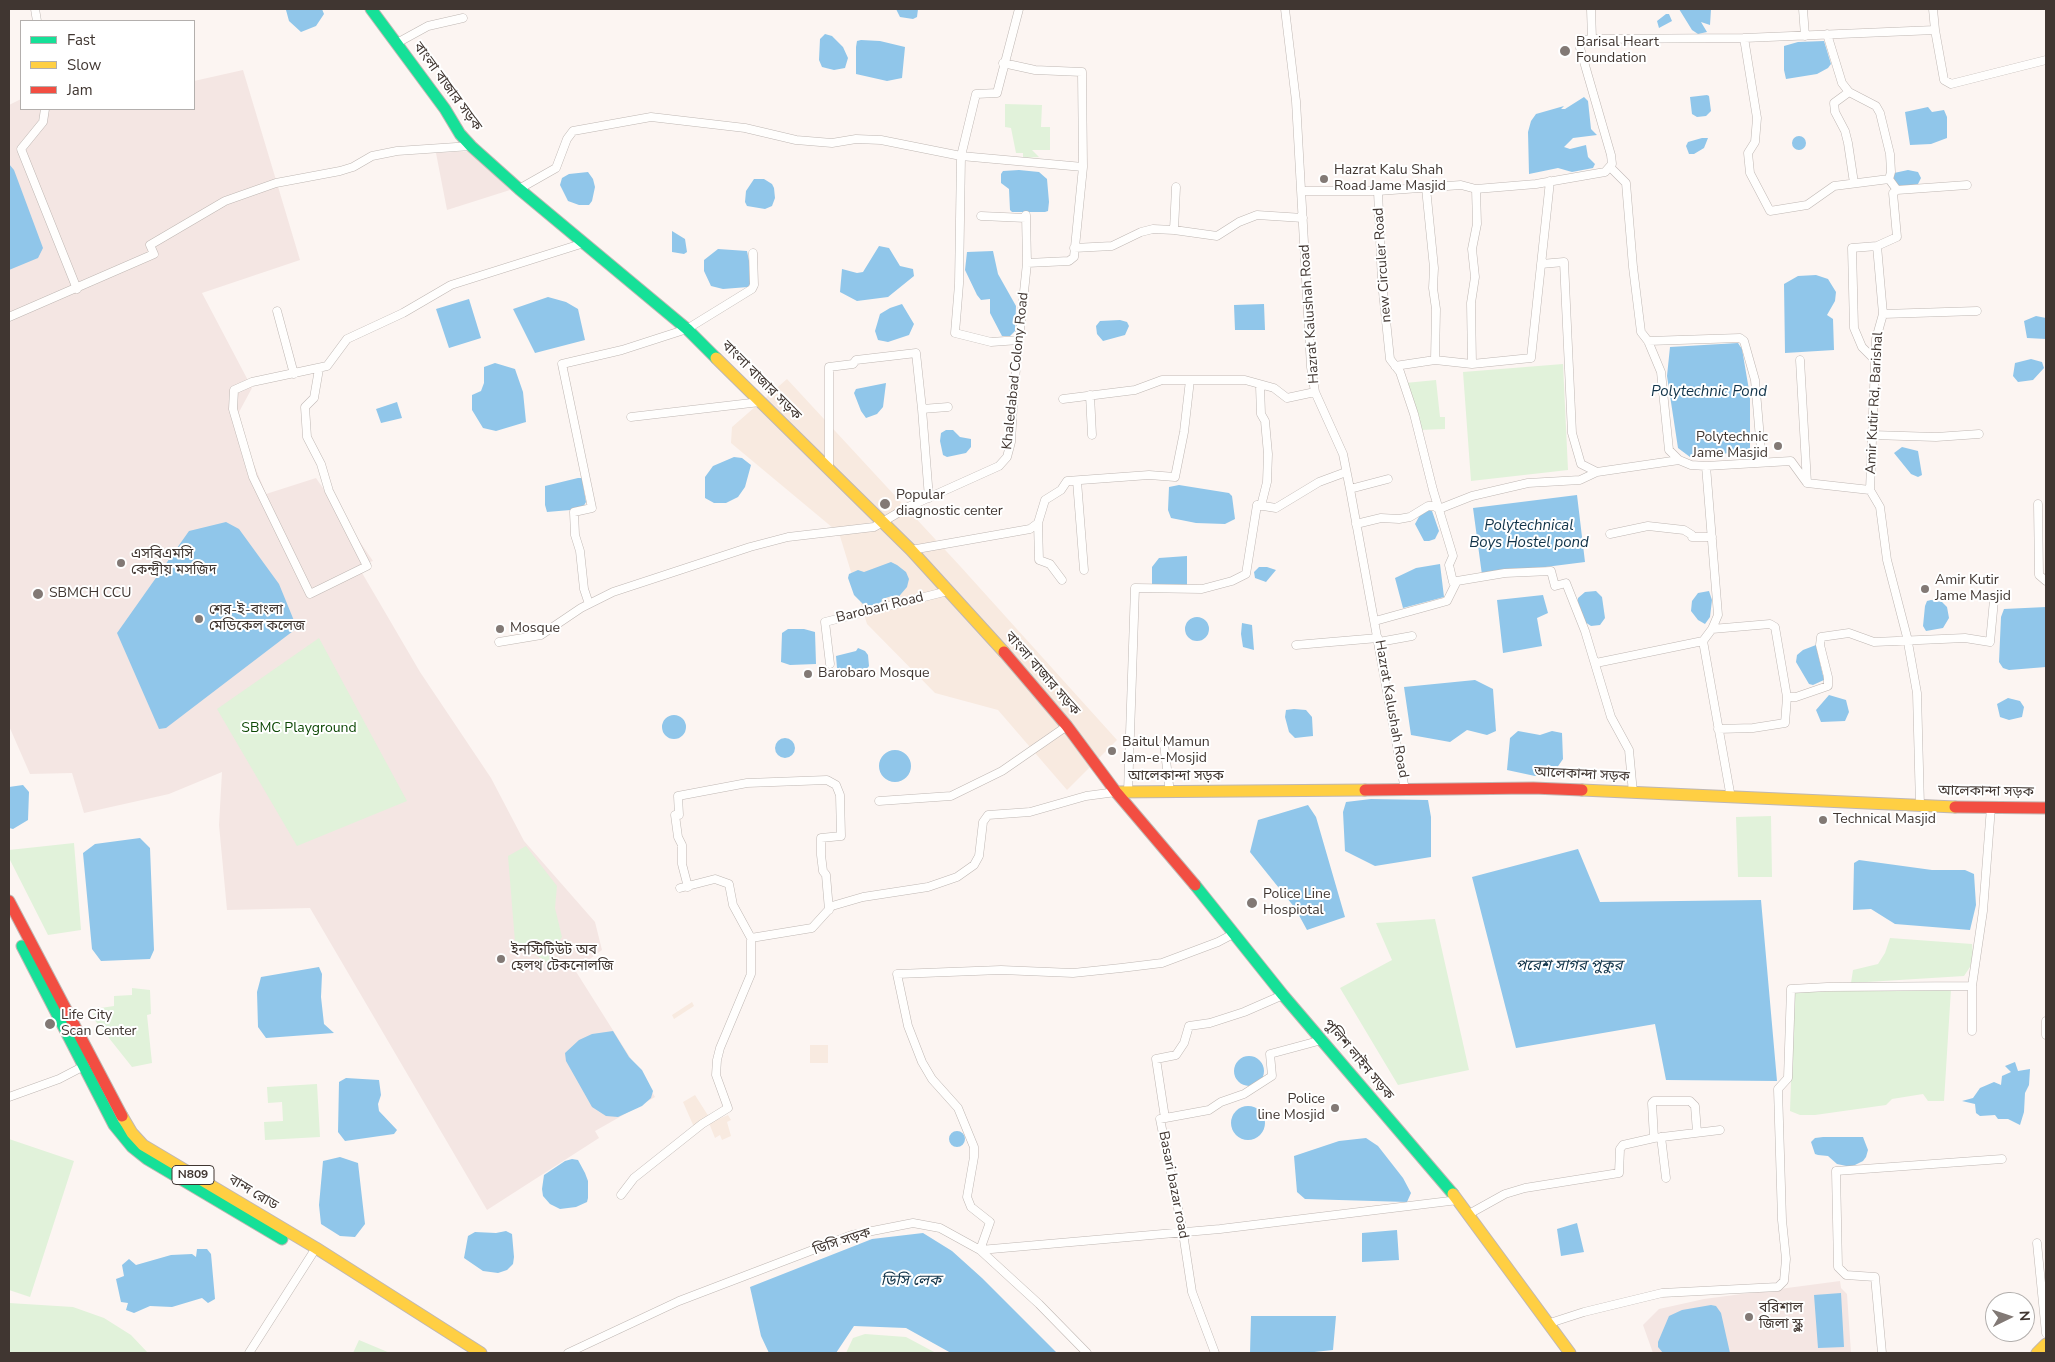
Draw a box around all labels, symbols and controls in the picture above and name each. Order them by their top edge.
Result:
legend [20,20,195,110]
text: Fast [67,30,95,50]
place label: Barisal Heart Foundation [1576,35,1659,68]
street label: বাংলা বাজার সড়ক [409,39,485,135]
marker: Barisal Heart Foundation [1558,44,1572,58]
text: Slow [67,55,101,75]
text: Jam [67,80,93,100]
place label: Hazrat Kalu Shah Road Jame Masjid [1334,163,1446,196]
marker: Hazrat Kalu Shah Road Jame Masjid [1318,173,1330,185]
street label: new Circuler Road [1371,207,1395,323]
street label: Hazrat Kalushah Road [1297,244,1323,384]
street label: Khaledabad Colony Road [999,291,1033,451]
street label: Amir Kutir Rd, Barishal [1863,331,1887,475]
street label: বাংলা বাজার সড়ক [718,338,804,424]
water label: Polytechnic Pond [1651,383,1767,401]
place label: Polytechnic Jame Masjid [1692,430,1768,462]
marker: Polytechnic Jame Masjid [1772,440,1784,452]
place label: Popular diagnostic center [896,488,1003,520]
marker: Popular diagnostic center [878,497,892,511]
water label: Polytechnical Boys Hostel pond [1469,517,1589,552]
place label: এসবিএমসি কেন্দ্রীয় মসজিদ [131,547,216,580]
marker: এসবিএমসি কেন্দ্রীয় মসজিদ [115,557,127,569]
place label: Amir Kutir Jame Masjid [1935,573,2011,606]
marker: Amir Kutir Jame Masjid [1919,583,1931,595]
place label: SBMCH CCU [49,586,131,602]
marker: SBMCH CCU [31,587,45,601]
street label: Barobari Road [834,589,926,627]
place label: শের-ই-বাংলা মেডিকেল কলেজ [209,603,305,636]
marker: শের-ই-বাংলা মেডিকেল কলেজ [193,613,205,625]
place label: Mosque [510,621,560,637]
marker: Mosque [494,623,506,635]
street label: বাংলা বাজার সড়ক [1001,629,1083,719]
street label: Hazrat Kalushah Road [1371,639,1411,779]
place label: Barobaro Mosque [818,666,929,682]
marker: Barobaro Mosque [802,668,814,680]
park label: SBMC Playground [241,721,357,737]
place label: Baitul Mamun Jam-e-Mosjid [1122,735,1210,768]
marker: Baitul Mamun Jam-e-Mosjid [1106,745,1118,757]
street label: আলেকান্দা সড়ক [1534,764,1630,786]
street label: আলেকান্দা সড়ক [1128,769,1224,785]
street label: আলেকান্দা সড়ক [1938,783,2034,801]
place label: Technical Masjid [1833,812,1936,828]
marker: Technical Masjid [1817,814,1829,826]
place label: Police Line Hospiotal [1263,887,1330,920]
marker: Police Line Hospiotal [1245,896,1259,910]
place label: ইনস্টিটিউট অব হেলথ টেকনোলজি [511,943,614,976]
marker: ইনস্টিটিউট অব হেলথ টেকনোলজি [495,953,507,965]
water label: পরেশ সাগর পুকুর [1516,957,1622,975]
place label: Life City Scan Center [61,1008,137,1040]
street label: পুলিশ লাইন সড়ক [1319,1016,1397,1104]
marker: Life City Scan Center [43,1017,57,1031]
place label: Police line Mosjid [1257,1092,1325,1124]
marker: Police line Mosjid [1329,1102,1341,1114]
street label: Basari bazar road [1154,1130,1192,1240]
road number: N809 [172,1166,214,1184]
street label: বান্দ রোড [225,1172,281,1214]
street label: ডিসি সড়ক [811,1225,873,1259]
water label: ডিসি লেক [881,1272,941,1290]
north arrow [1985,1292,2035,1342]
place label: বরিশাল জিলা স্কুল [1759,1301,1803,1334]
text: N [2015,1310,2034,1322]
marker: বরিশাল জিলা স্কুল [1743,1311,1755,1323]

